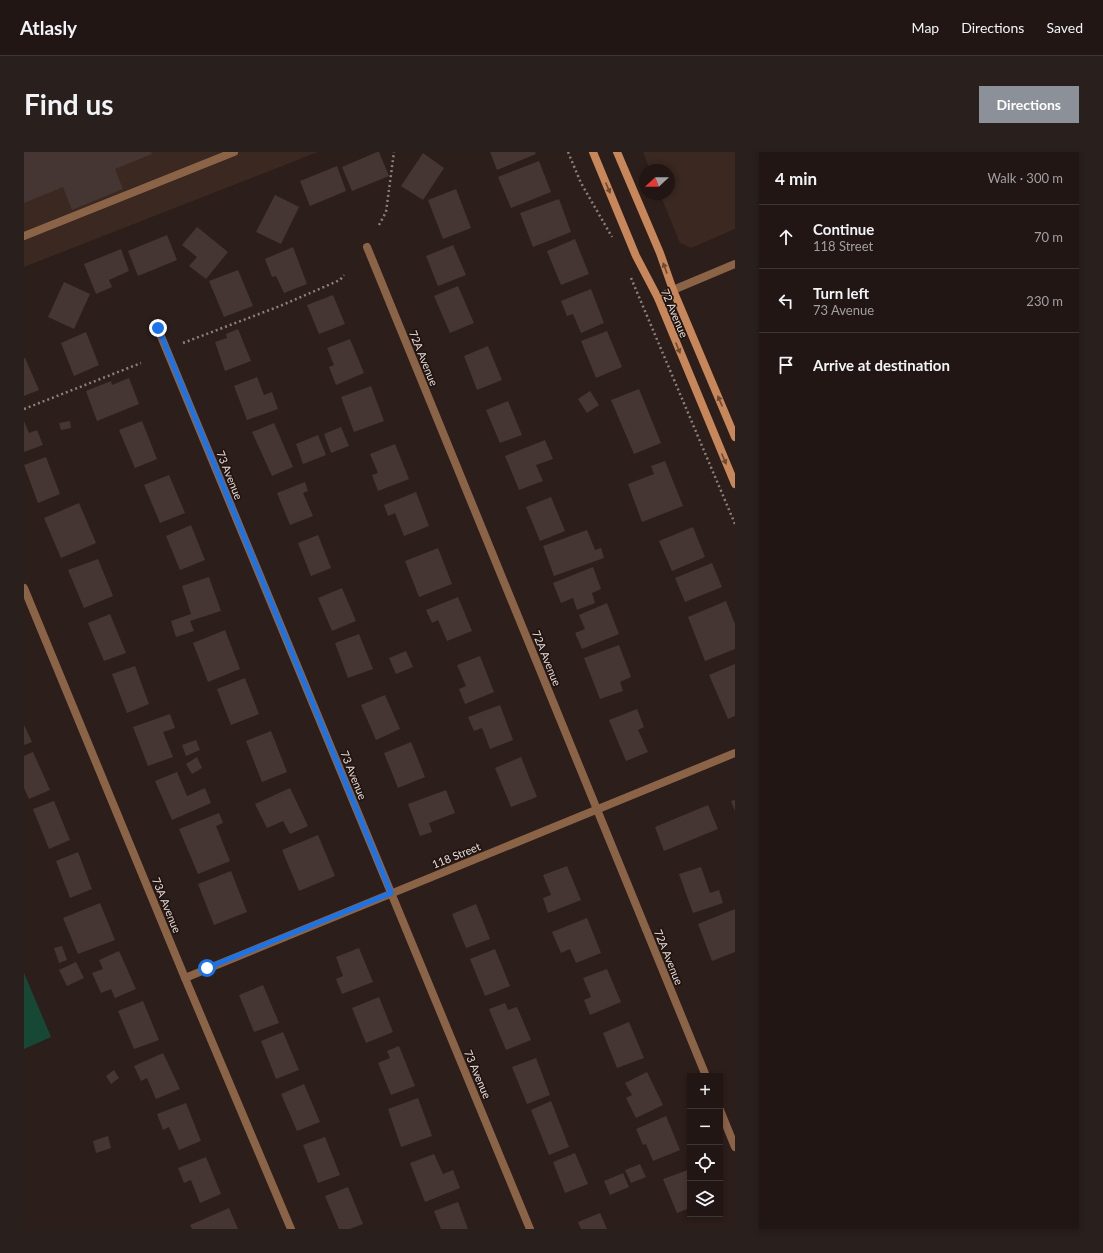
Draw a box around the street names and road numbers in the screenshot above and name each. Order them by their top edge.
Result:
street label: 72 Avenue [659,287,691,339]
street label: 72A Avenue [407,328,441,388]
street label: 73 Avenue [214,449,246,502]
street label: 72A Avenue [530,628,564,688]
street label: 73 Avenue [338,749,370,802]
street label: 118 Street [430,839,482,871]
street label: 73A Avenue [150,875,184,935]
street label: 72A Avenue [652,927,686,987]
street label: 73 Avenue [462,1048,494,1100]

